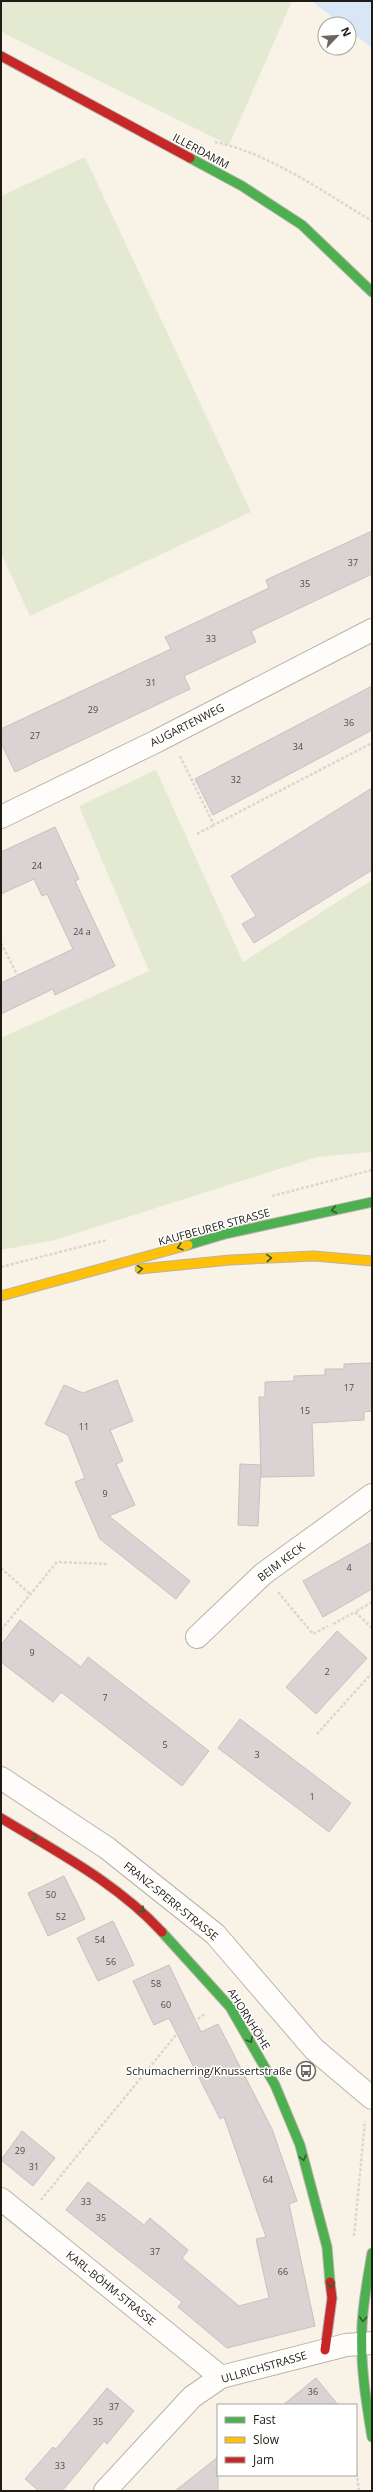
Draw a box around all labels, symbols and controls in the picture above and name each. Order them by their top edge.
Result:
north arrow [317,16,357,56]
text: N [338,24,355,39]
street label: ILLERDAMM [170,129,232,172]
house number: 37 [348,556,358,569]
house number: 35 [300,577,310,590]
house number: 33 [206,632,216,645]
house number: 31 [146,676,156,689]
street label: AUGARTENWEG [147,699,226,750]
house number: 29 [88,703,98,716]
house number: 36 [344,716,354,729]
house number: 27 [30,729,40,742]
house number: 34 [293,740,303,753]
house number: 32 [231,773,241,786]
house number: 24 [32,859,42,872]
house number: 24 a [73,925,91,938]
street label: KAUFBEURER STRASSE [156,1204,271,1249]
one-way arrow [331,1206,337,1214]
one-way arrow [177,1242,184,1251]
one-way arrow [266,1254,272,1263]
one-way arrow [137,1265,143,1274]
house number: 17 [344,1381,354,1394]
house number: 15 [300,1404,310,1417]
house number: 11 [79,1420,89,1433]
house number: 9 [102,1487,108,1500]
street label: BEIM KECK [254,1539,308,1584]
house number: 4 [346,1561,352,1574]
house number: 9 [29,1646,35,1659]
house number: 2 [324,1665,330,1678]
house number: 7 [102,1691,108,1704]
house number: 5 [162,1738,168,1751]
house number: 3 [254,1748,260,1761]
house number: 1 [309,1790,315,1803]
one-way arrow [30,1833,37,1841]
street label: FRANZ-SPERR-STRASSE [121,1858,222,1943]
house number: 50 [46,1888,56,1901]
one-way arrow [137,1906,145,1913]
house number: 52 [56,1910,66,1923]
house number: 54 [95,1933,105,1946]
house number: 56 [106,1955,116,1968]
house number: 58 [151,1977,161,1990]
street label: AHORNHÖHE [225,1985,274,2052]
house number: 60 [161,1998,171,2011]
one-way arrow [245,2036,252,2043]
bus stop icon: Schumacherring/Knussertstraße [295,2060,317,2082]
place label: Schumacherring/Knussertstraße [126,2063,292,2078]
house number: 29 [15,2144,25,2157]
one-way arrow [298,2155,307,2162]
house number: 31 [29,2160,39,2173]
house number: 64 [263,2173,273,2186]
house number: 33 [81,2195,91,2208]
house number: 35 [96,2211,106,2224]
house number: 37 [150,2245,160,2258]
street label: KARL-BÖHM-STRASSE [63,2247,159,2328]
house number: 66 [278,2265,288,2278]
one-way arrow [326,2282,335,2288]
one-way arrow [359,2316,367,2322]
street label: ULLRICHSTRASSE [219,2347,308,2386]
house number: 36 [308,2385,318,2398]
house number: 37 [109,2400,119,2413]
legend [217,2404,357,2476]
text: Fast [253,2411,276,2428]
house number: 35 [93,2415,103,2428]
text: Slow [253,2431,280,2448]
text: Jam [252,2451,274,2468]
house number: 33 [55,2459,65,2472]

